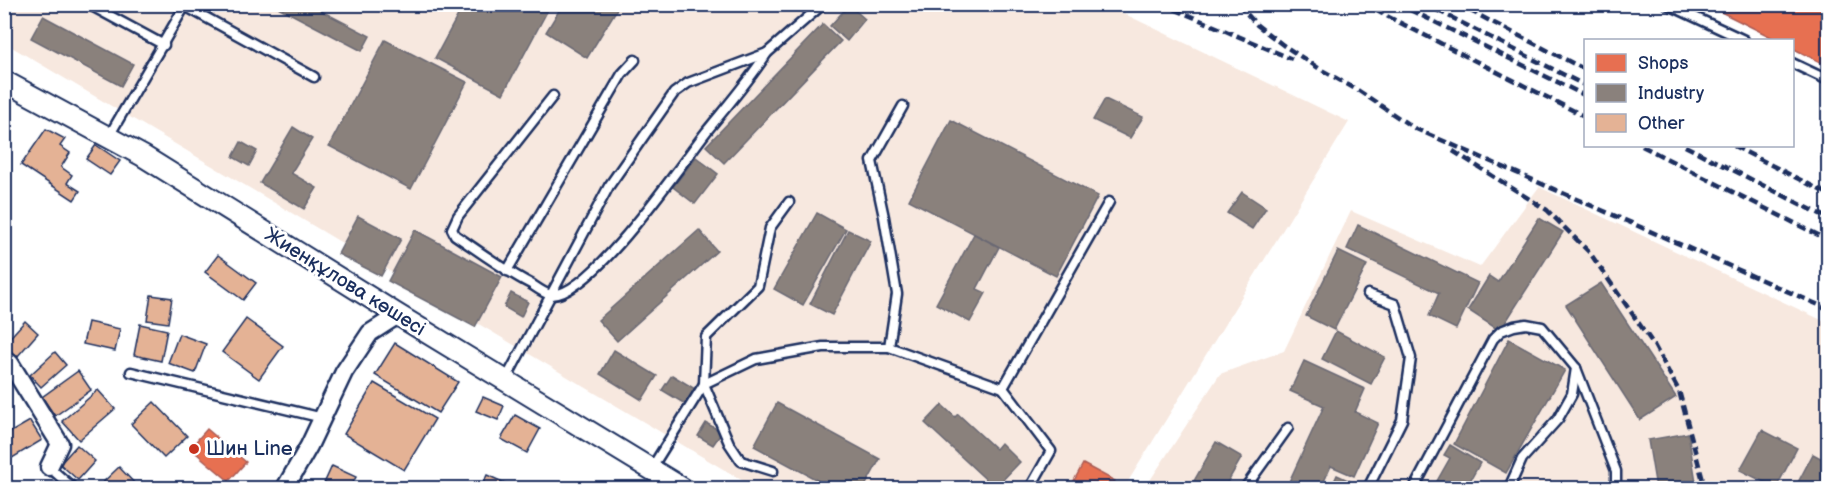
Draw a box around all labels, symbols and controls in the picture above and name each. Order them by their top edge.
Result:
legend [1584,39,1794,147]
text: Shops [1638,53,1689,74]
text: Industry [1638,83,1705,104]
text: Other [1638,113,1685,134]
street label: Жиенқұлова көшесі [260,223,430,341]
place label: Шин Line [206,437,293,461]
marker: Шин Line [187,442,201,456]

